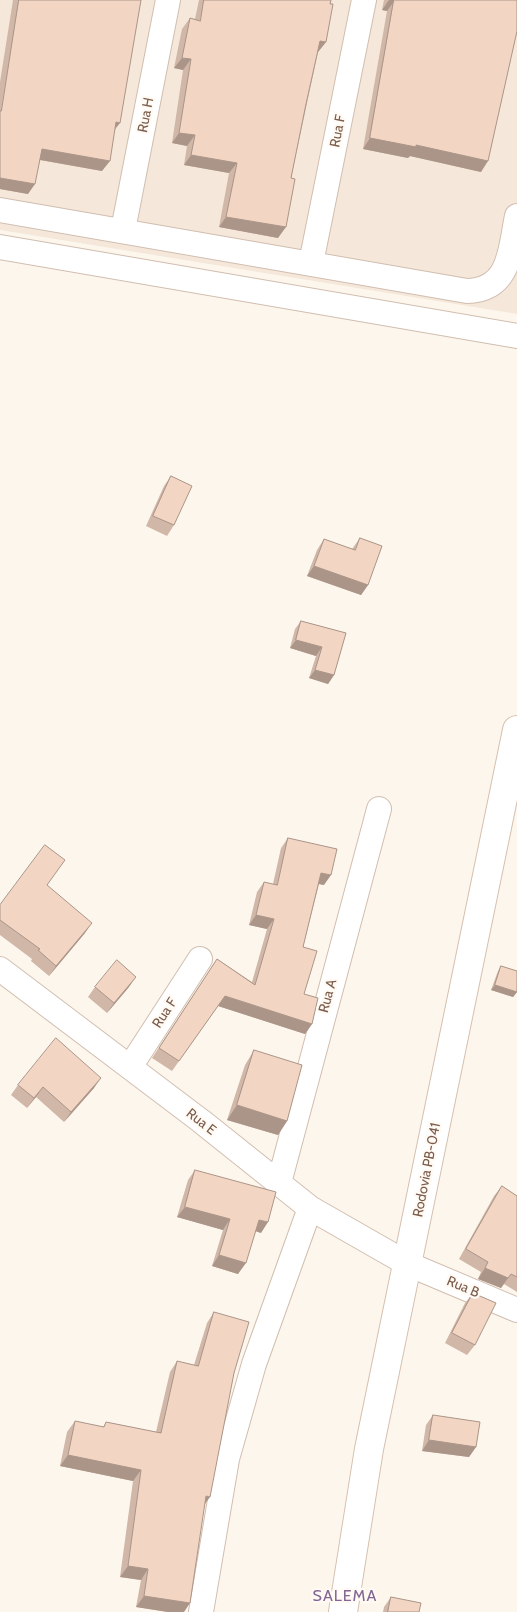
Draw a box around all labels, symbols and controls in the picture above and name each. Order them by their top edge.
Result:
street label: Rua H [134,96,158,134]
street label: Rua F [327,113,349,149]
street label: Rua A [315,977,341,1015]
street label: Rua F [149,995,181,1031]
street label: Rua E [183,1105,219,1139]
street label: Rodovia PB-041 [410,1121,444,1219]
street label: Rua B [444,1273,482,1301]
district label: SALEMA [312,1586,378,1606]

